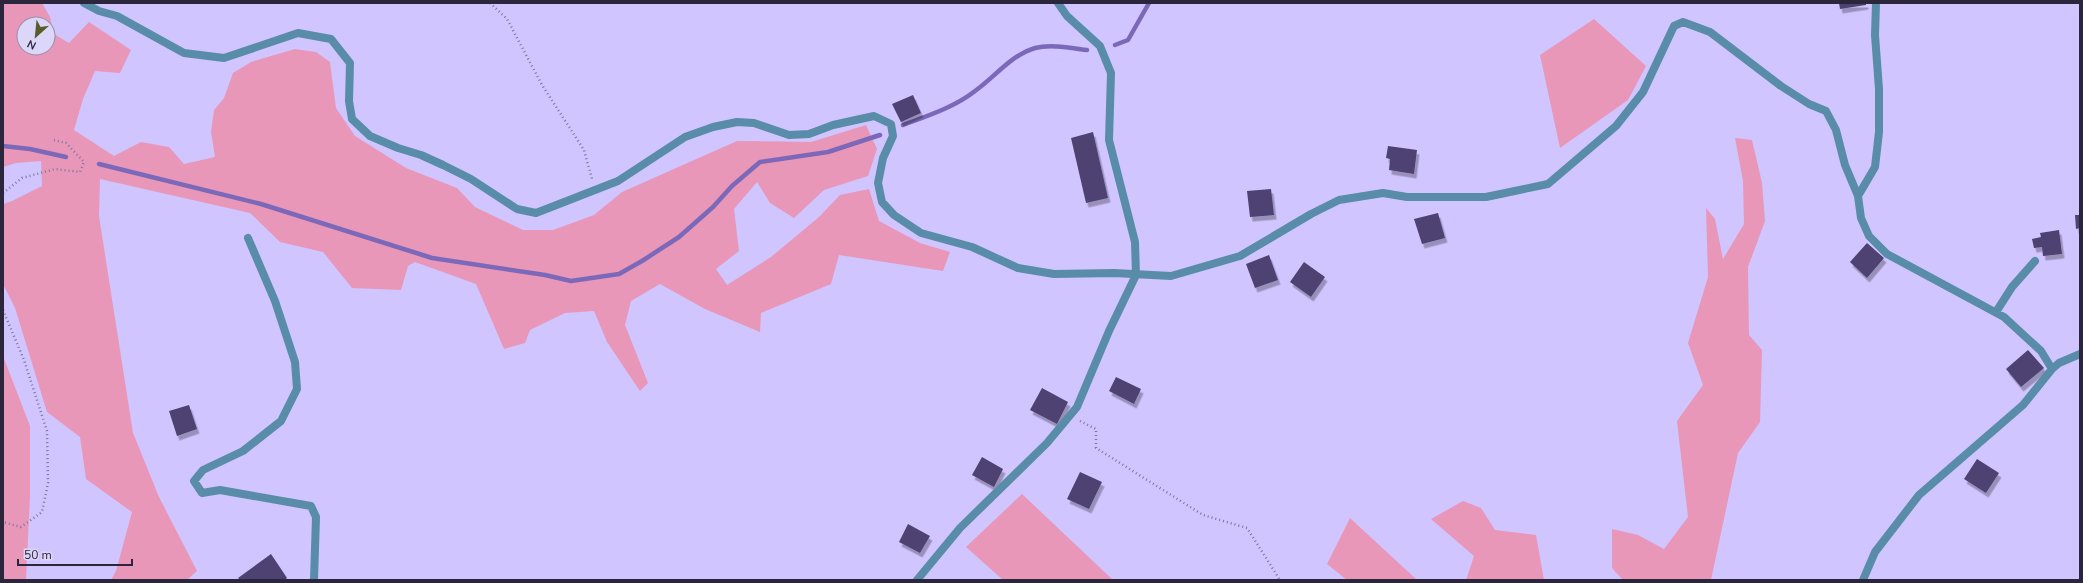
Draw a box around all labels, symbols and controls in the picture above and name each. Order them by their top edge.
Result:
north arrow [16,16,56,56]
text: N [25,36,39,53]
scale bar [18,541,132,567]
text: 50 m [24,547,52,563]

